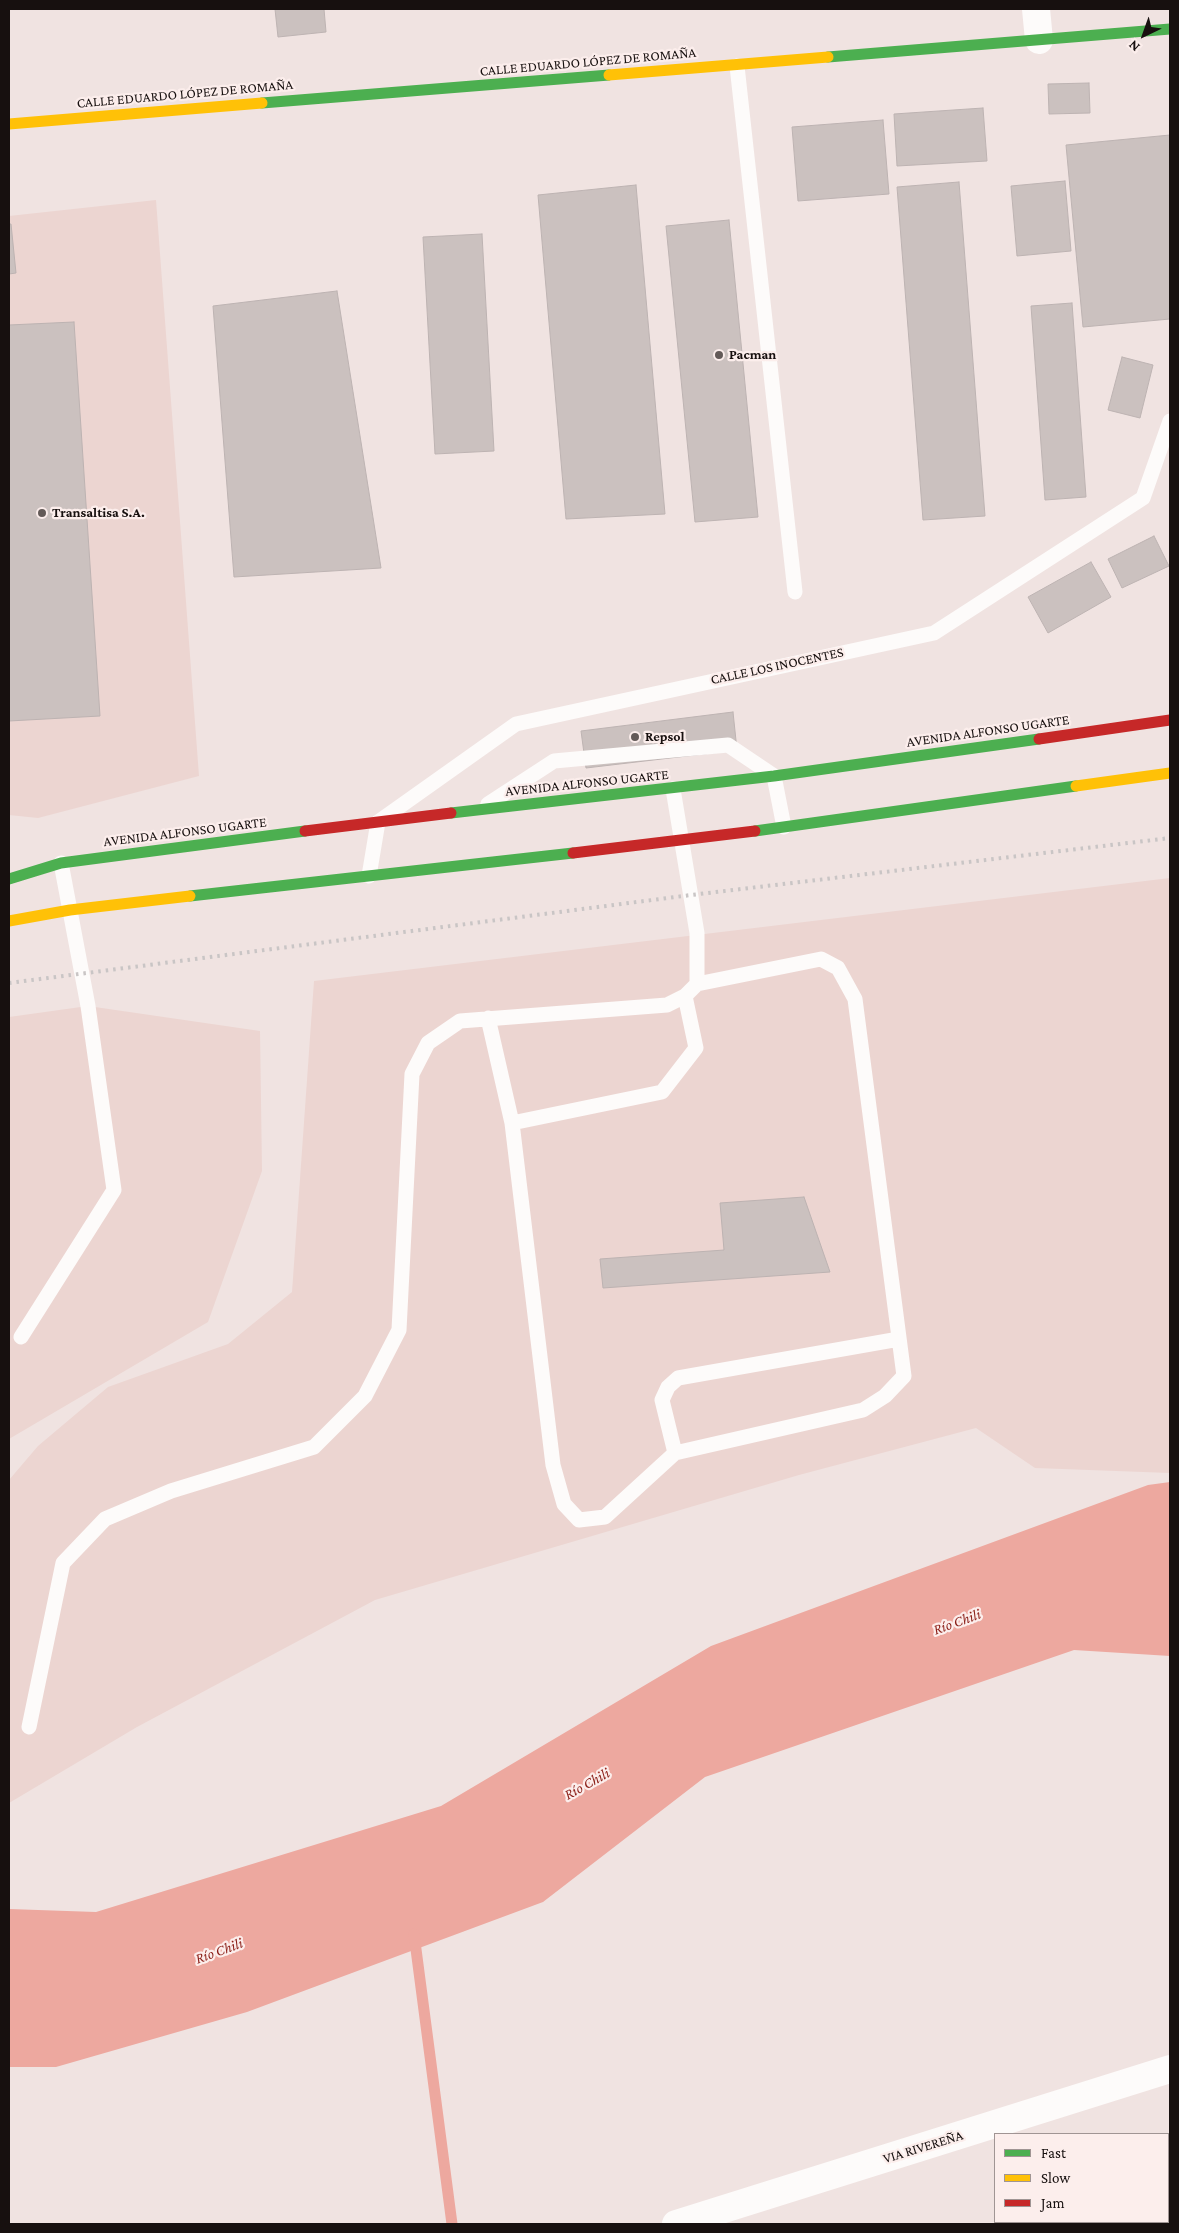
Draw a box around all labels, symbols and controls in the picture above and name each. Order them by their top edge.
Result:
north arrow [1119,10,1169,60]
text: N [1125,37,1143,55]
street label: CALLE EDUARDO LÓPEZ DE ROMAÑA [479,44,697,80]
street label: CALLE EDUARDO LÓPEZ DE ROMAÑA [76,76,294,112]
place label: Pacman [729,347,776,363]
marker: Pacman [713,349,725,361]
place label: Transaltisa S.A. [52,505,145,521]
marker: Transaltisa S.A. [36,507,48,519]
street label: CALLE LOS INOCENTES [709,644,845,688]
street label: AVENIDA ALFONSO UGARTE [906,711,1070,751]
place label: Repsol [645,729,685,745]
marker: Repsol [629,731,641,743]
street label: AVENIDA ALFONSO UGARTE [505,766,669,800]
street label: AVENIDA ALFONSO UGARTE [103,814,267,850]
water label: Río Chili [931,1605,983,1639]
water label: Río Chili [561,1764,613,1804]
water label: Río Chili [193,1934,245,1968]
street label: VIA RIVEREÑA [881,2127,965,2167]
legend [994,2133,1169,2223]
text: Fast [1041,2145,1066,2161]
text: Slow [1041,2170,1070,2186]
text: Jam [1041,2195,1064,2211]

